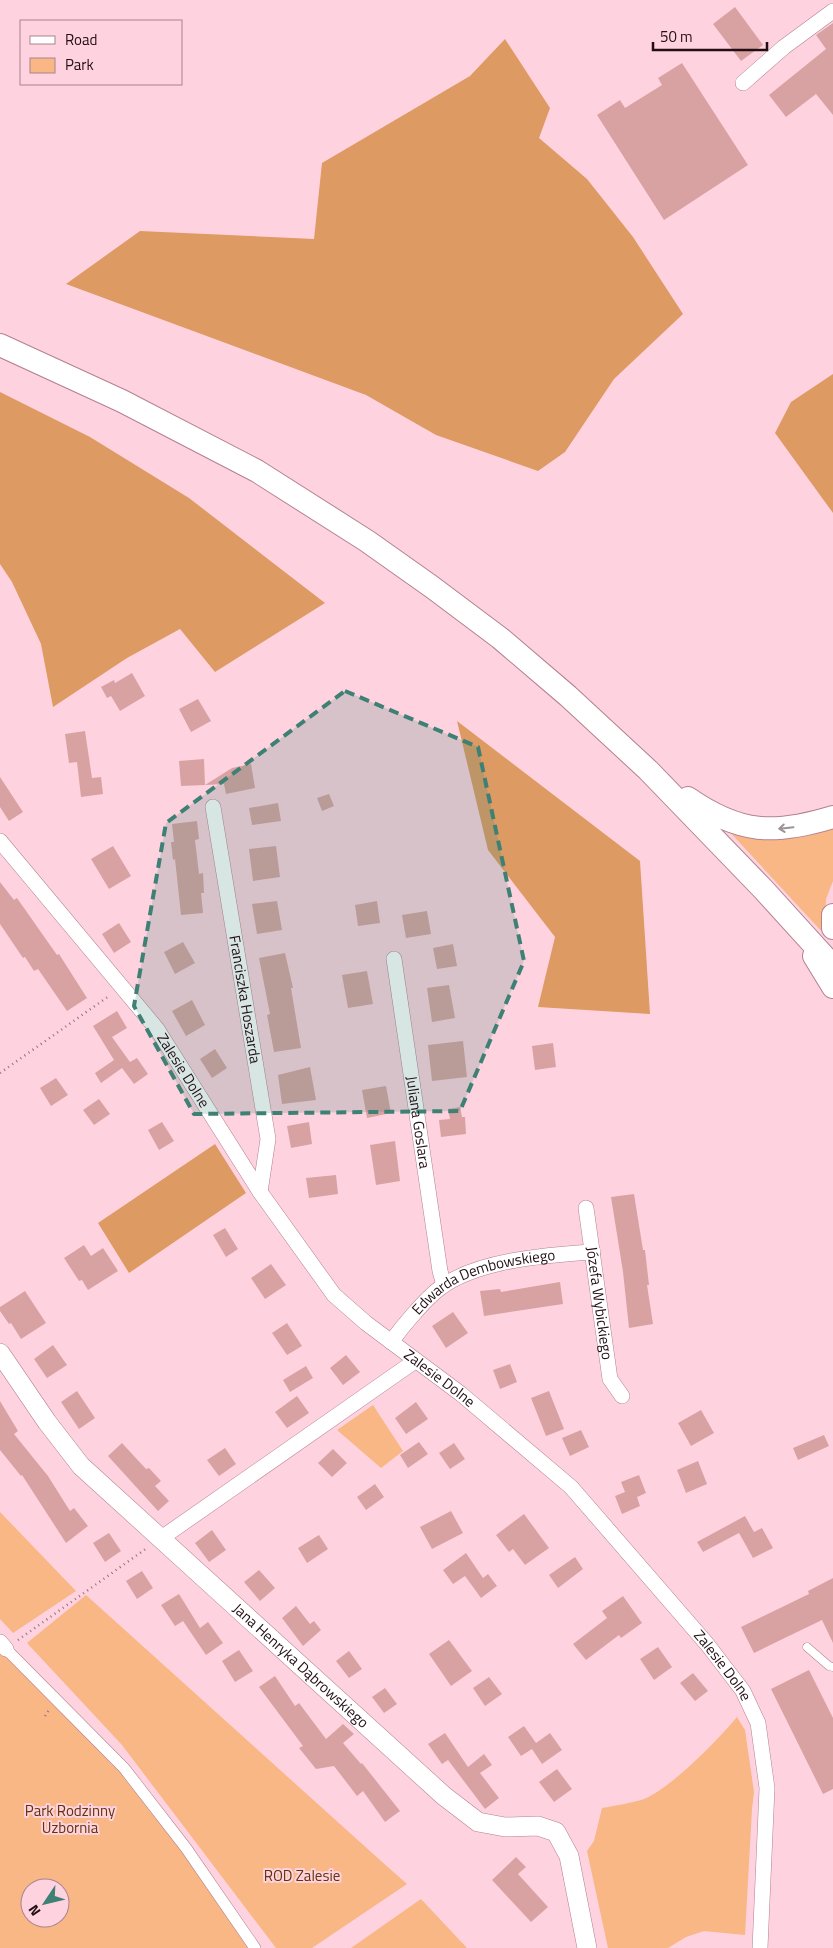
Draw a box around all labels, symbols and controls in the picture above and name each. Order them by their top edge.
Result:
legend [20,20,182,85]
scale bar [653,20,767,52]
text: 50 m [660,25,693,48]
text: Road [65,28,97,51]
text: Park [65,53,94,76]
one-way arrow [778,823,794,833]
street label: Franciszka Hoszarda [223,933,267,1066]
street label: Zalesie Dolne [151,1028,216,1112]
street label: Juliana Goslara [400,1074,437,1170]
street label: Edwarda Dembowskiego [406,1243,556,1320]
street label: Józefa Wybickiego [581,1245,619,1361]
street label: Zalesie Dolne [399,1343,481,1412]
street label: Jana Henryka Dąbrowskiego [228,1597,374,1733]
street label: Zalesie Dolne [688,1624,758,1704]
park label: Park Rodzinny Uzbornia [25,1799,115,1839]
park label: ROD Zalesie [264,1864,340,1887]
north arrow [20,1878,70,1928]
text: N [23,1901,45,1921]

